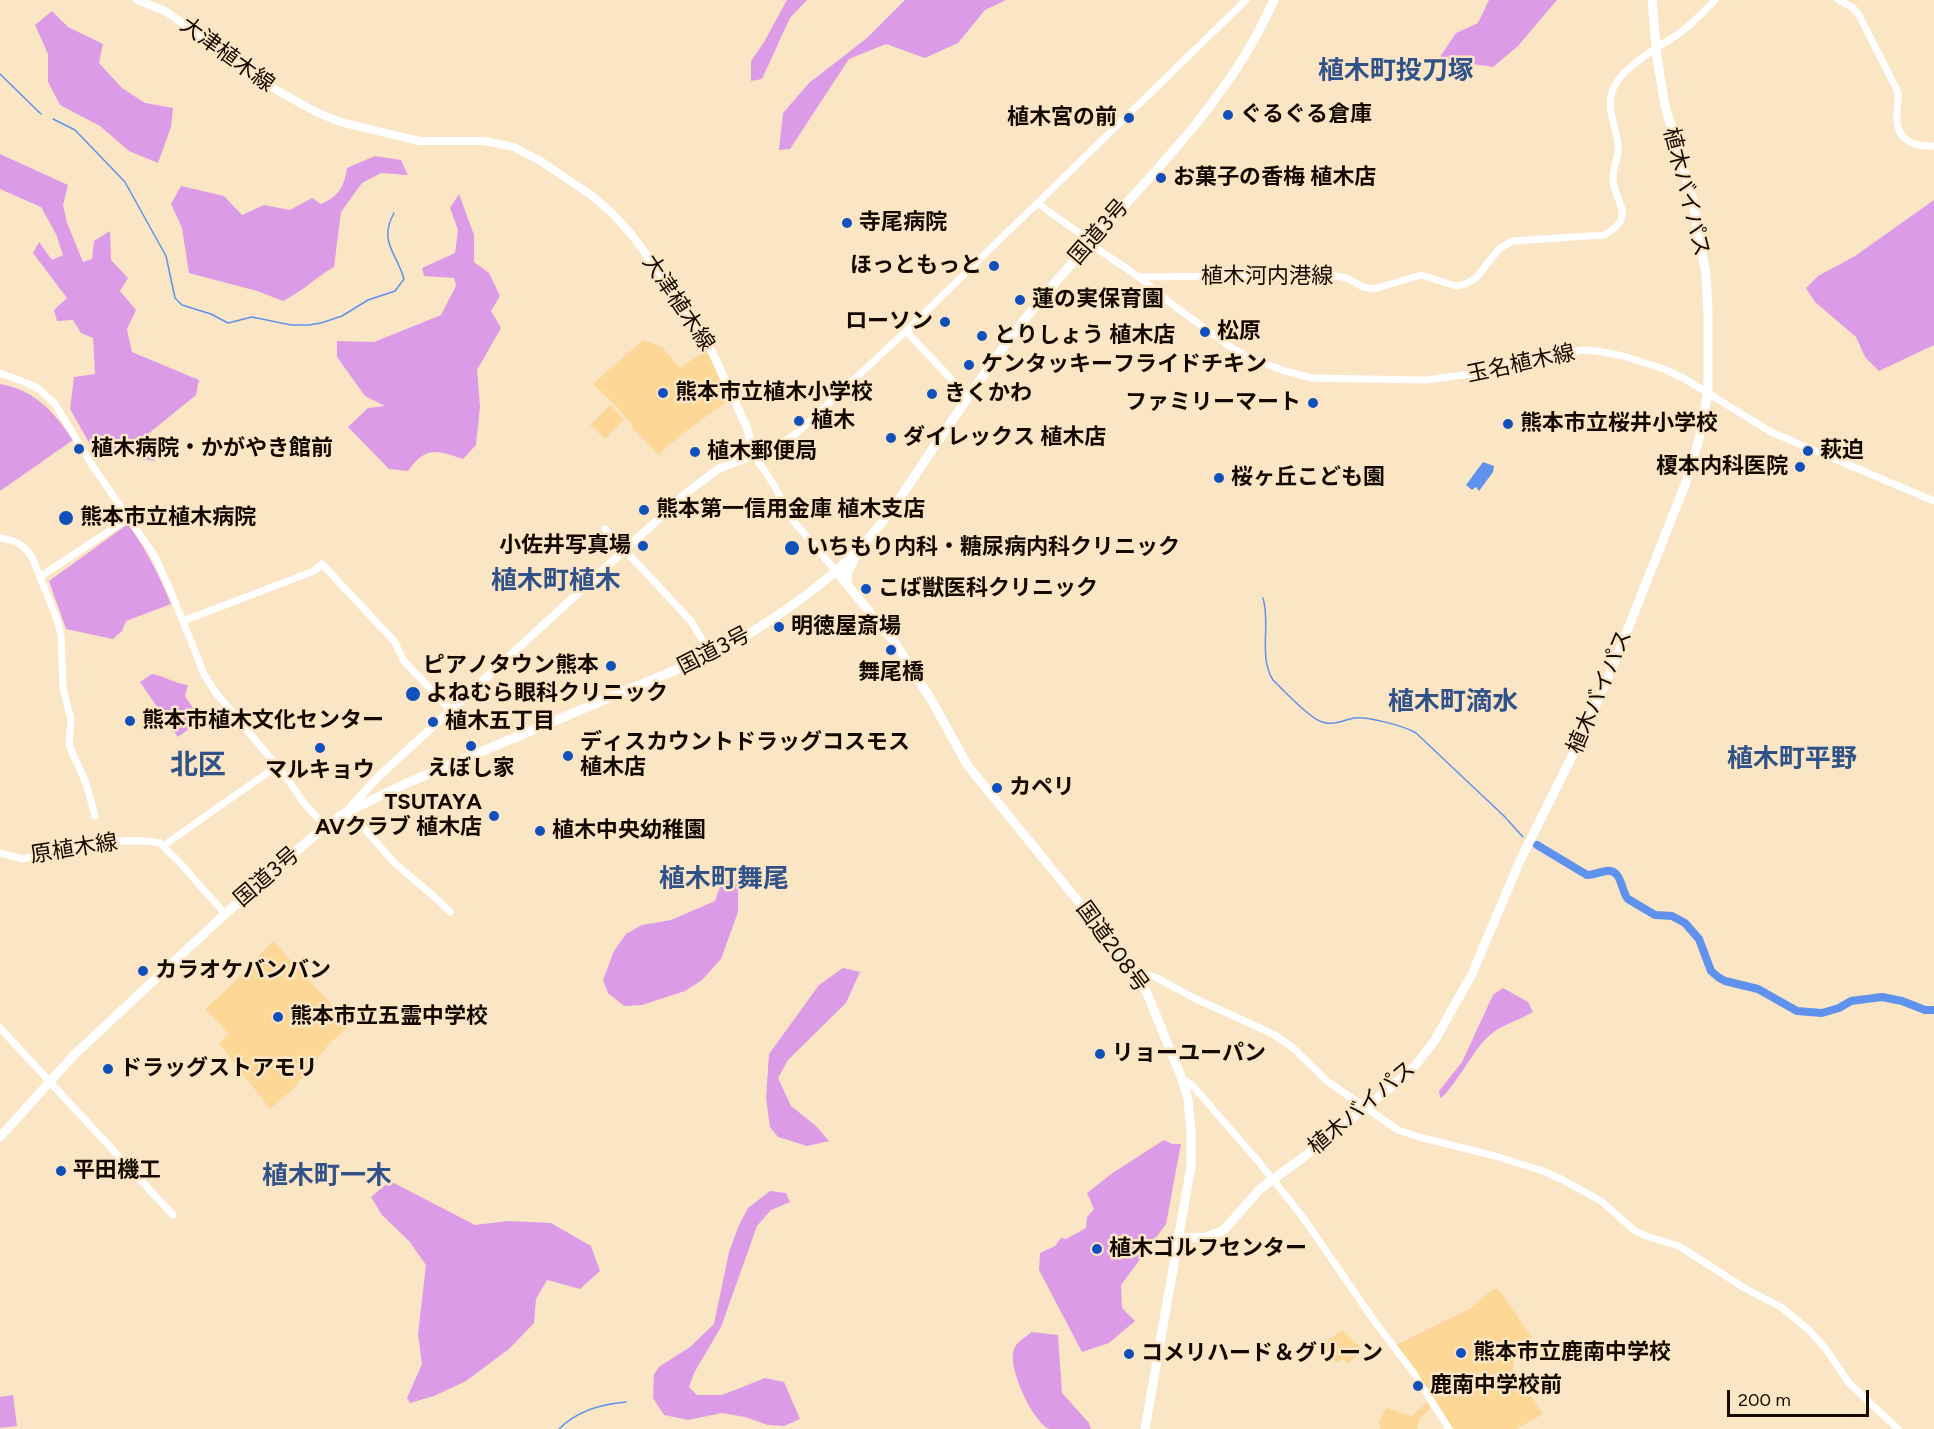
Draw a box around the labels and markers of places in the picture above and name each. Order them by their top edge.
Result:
place label: ぐるぐる倉庫 [1240,102,1372,128]
place label: 植木宮の前 [1007,105,1117,131]
marker: ぐるぐる倉庫 [1221,108,1235,122]
marker: 植木宮の前 [1122,111,1136,125]
place label: お菓子の香梅 植木店 [1173,165,1376,191]
marker: お菓子の香梅 植木店 [1154,171,1168,185]
place label: 寺尾病院 [859,210,947,236]
marker: 寺尾病院 [840,216,854,230]
place label: ほっともっと [850,253,982,279]
marker: ほっともっと [987,259,1001,273]
place label: 蓮の実保育園 [1032,287,1164,313]
marker: 蓮の実保育園 [1013,293,1027,307]
place label: ローソン [845,309,933,335]
marker: ローソン [938,315,952,329]
place label: 松原 [1217,319,1261,345]
place label: とりしょう 植木店 [994,323,1175,349]
marker: 松原 [1198,325,1212,339]
marker: とりしょう 植木店 [975,329,989,343]
place label: ケンタッキーフライドチキン [981,352,1267,378]
marker: ケンタッキーフライドチキン [962,358,976,372]
place label: 熊本市立植木小学校 [675,380,873,406]
place label: きくかわ [944,381,1032,407]
marker: 熊本市立植木小学校 [656,386,670,400]
marker: きくかわ [925,387,939,401]
place label: ファミリーマート [1125,390,1301,416]
marker: ファミリーマート [1306,396,1320,410]
place label: 植木 [811,408,855,434]
place label: 熊本市立桜井小学校 [1520,411,1718,437]
marker: 植木 [792,414,806,428]
marker: 熊本市立桜井小学校 [1501,417,1515,431]
place label: ダイレックス 植木店 [903,425,1106,451]
marker: ダイレックス 植木店 [884,431,898,445]
place label: 植木病院・かがやき館前 [91,436,333,462]
place label: 萩迫 [1820,438,1864,464]
place label: 植木郵便局 [707,439,817,465]
marker: 植木病院・かがやき館前 [72,442,86,456]
marker: 萩迫 [1801,444,1815,458]
marker: 植木郵便局 [688,445,702,459]
place label: 榎本内科医院 [1656,454,1788,480]
marker: 榎本内科医院 [1793,460,1807,474]
place label: 桜ヶ丘こども園 [1231,465,1385,491]
marker: 桜ヶ丘こども園 [1212,471,1226,485]
place label: 熊本第一信用金庫 植木支店 [656,497,925,523]
marker: 熊本第一信用金庫 植木支店 [637,503,651,517]
place label: 熊本市立植木病院 [80,505,256,531]
marker: 熊本市立植木病院 [57,509,75,527]
place label: 小佐井写真場 [499,533,631,559]
place label: いちもり内科・糖尿病内科クリニック [806,535,1180,561]
marker: 小佐井写真場 [636,539,650,553]
marker: いちもり内科・糖尿病内科クリニック [783,539,801,557]
place label: こば獣医科クリニック [878,576,1098,602]
marker: こば獣医科クリニック [859,582,873,596]
place label: 明徳屋斎場 [791,614,901,640]
marker: 明徳屋斎場 [772,620,786,634]
marker: 舞尾橋 [884,643,898,657]
place label: ピアノタウン熊本 [423,653,599,679]
marker: ピアノタウン熊本 [604,659,618,673]
place label: 舞尾橋 [858,660,924,686]
place label: よねむら眼科クリニック [426,681,668,707]
marker: よねむら眼科クリニック [404,685,422,703]
place label: 熊本市植木文化センター [142,708,384,734]
place label: 植木五丁目 [445,709,555,735]
marker: 熊本市植木文化センター [123,714,137,728]
marker: 植木五丁目 [426,715,440,729]
place label: ディスカウントドラッグコスモス 植木店 [580,730,910,782]
marker: えぼし家 [464,739,478,753]
marker: マルキョウ [313,741,327,755]
marker: ディスカウントドラッグコスモス 植木店 [561,749,575,763]
place label: えぼし家 [427,756,515,782]
place label: マルキョウ [265,758,375,784]
place label: カペリ [1009,775,1075,801]
marker: カペリ [990,781,1004,795]
place label: TSUTAYA AVクラブ 植木店 [315,790,482,842]
marker: TSUTAYA AVクラブ 植木店 [487,809,501,823]
place label: 植木中央幼稚園 [552,818,706,844]
marker: 植木中央幼稚園 [533,824,547,838]
place label: カラオケバンバン [155,958,331,984]
marker: カラオケバンバン [136,964,150,978]
place label: 熊本市立五霊中学校 [290,1004,488,1030]
marker: 熊本市立五霊中学校 [271,1010,285,1024]
place label: リョーユーパン [1112,1041,1266,1067]
marker: リョーユーパン [1093,1047,1107,1061]
place label: ドラッグストアモリ [120,1056,318,1082]
marker: ドラッグストアモリ [101,1062,115,1076]
place label: 平田機工 [73,1158,161,1184]
marker: 平田機工 [54,1164,68,1178]
place label: 植木ゴルフセンター [1109,1236,1307,1262]
marker: 植木ゴルフセンター [1090,1242,1104,1256]
place label: 熊本市立鹿南中学校 [1473,1340,1671,1366]
place label: コメリハード＆グリーン [1141,1341,1383,1367]
marker: 熊本市立鹿南中学校 [1454,1346,1468,1360]
marker: コメリハード＆グリーン [1122,1347,1136,1361]
place label: 鹿南中学校前 [1430,1373,1562,1399]
marker: 鹿南中学校前 [1411,1379,1425,1393]

